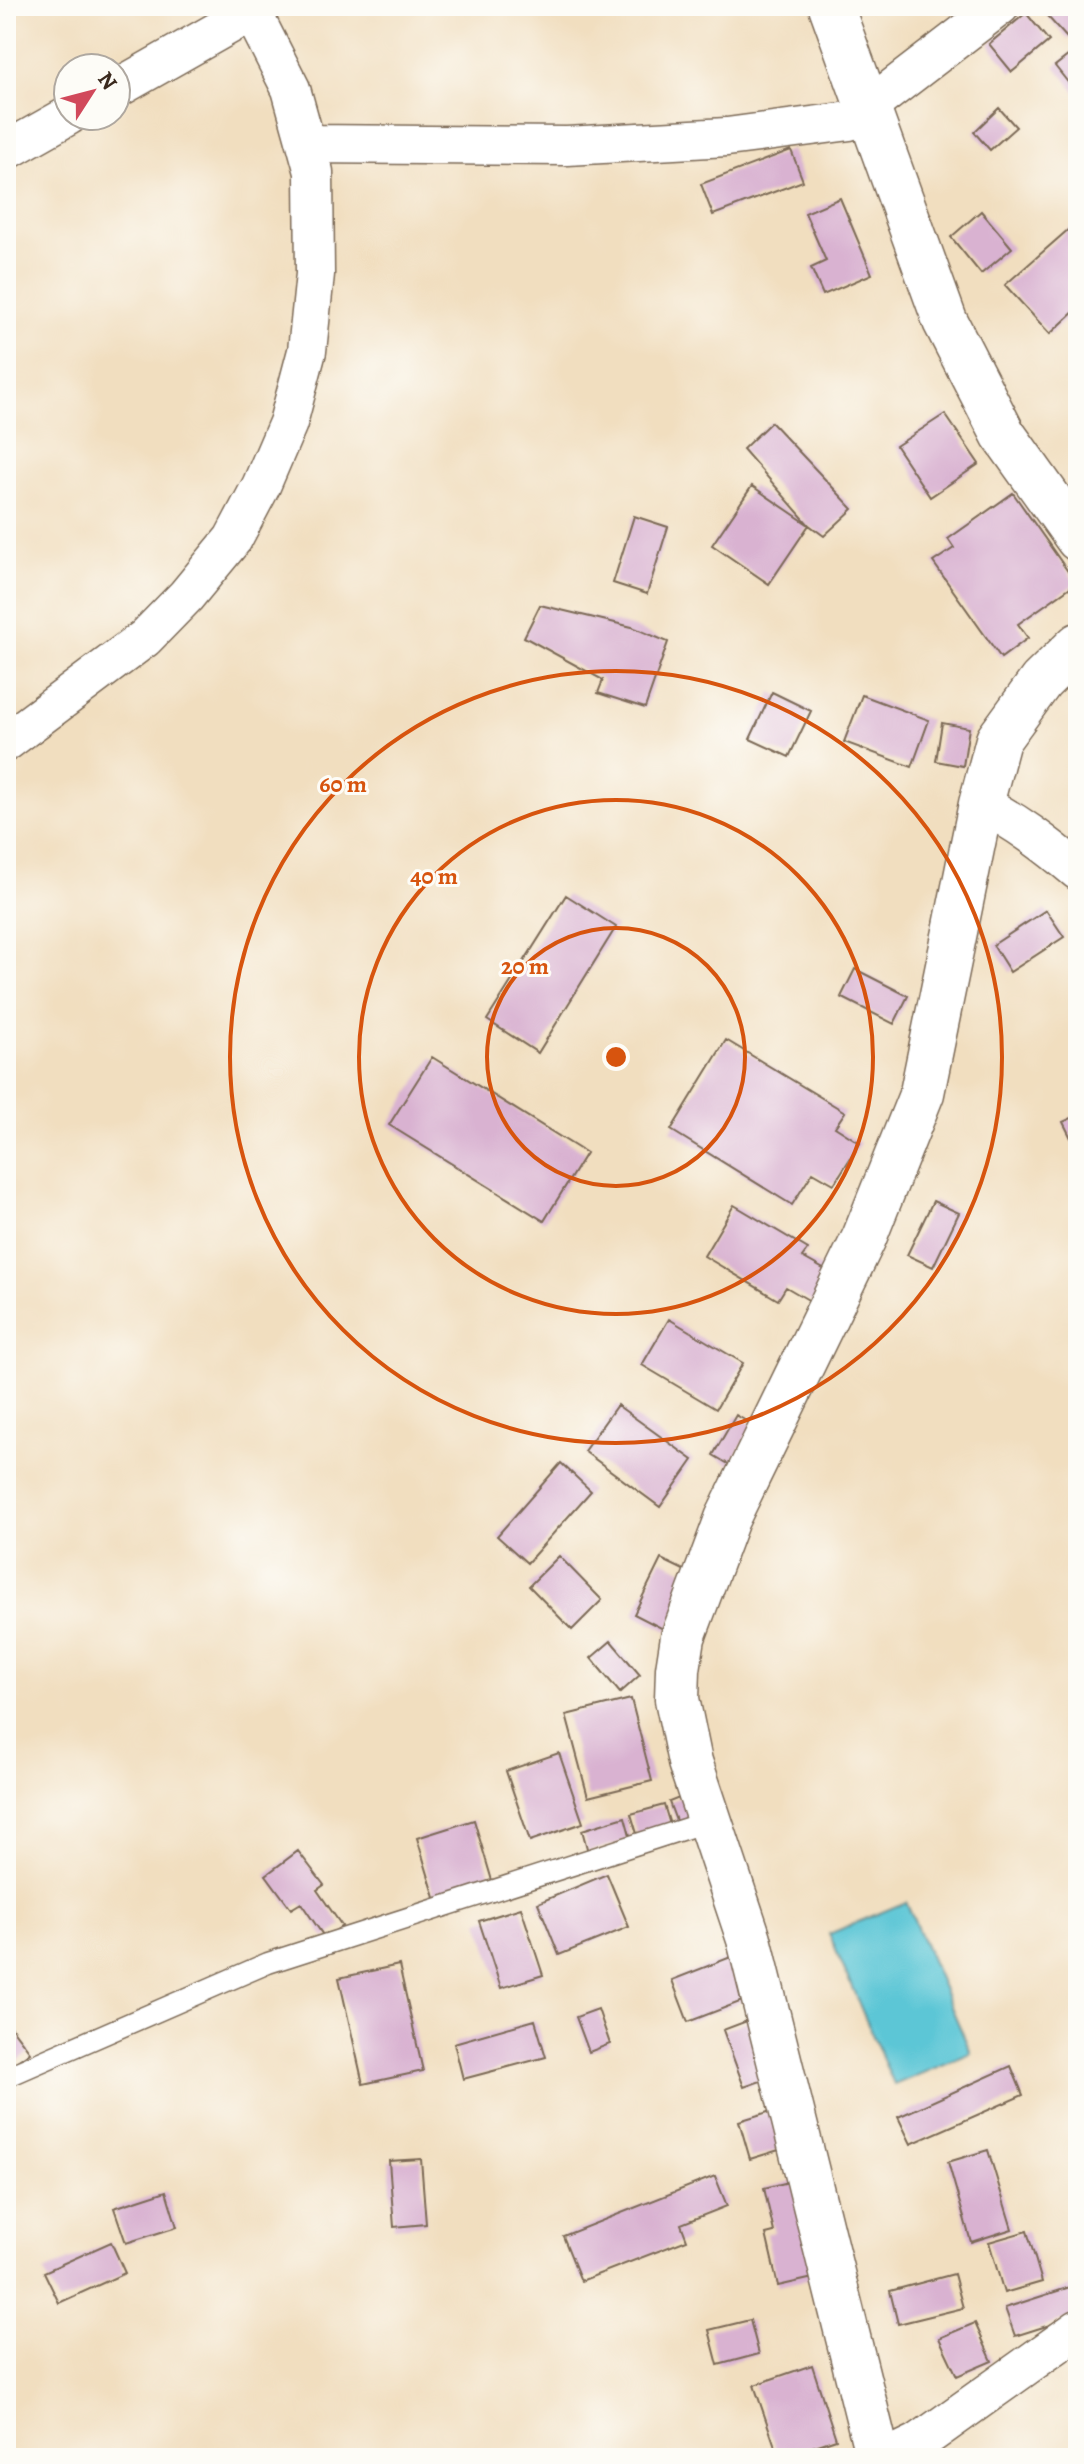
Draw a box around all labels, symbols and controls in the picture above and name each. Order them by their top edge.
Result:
north arrow [52,52,132,132]
text: N [91,66,124,96]
text: 60 m [319,768,367,800]
text: 40 m [410,860,458,892]
text: 20 m [501,950,549,982]
centre of rings [602,1043,630,1071]

